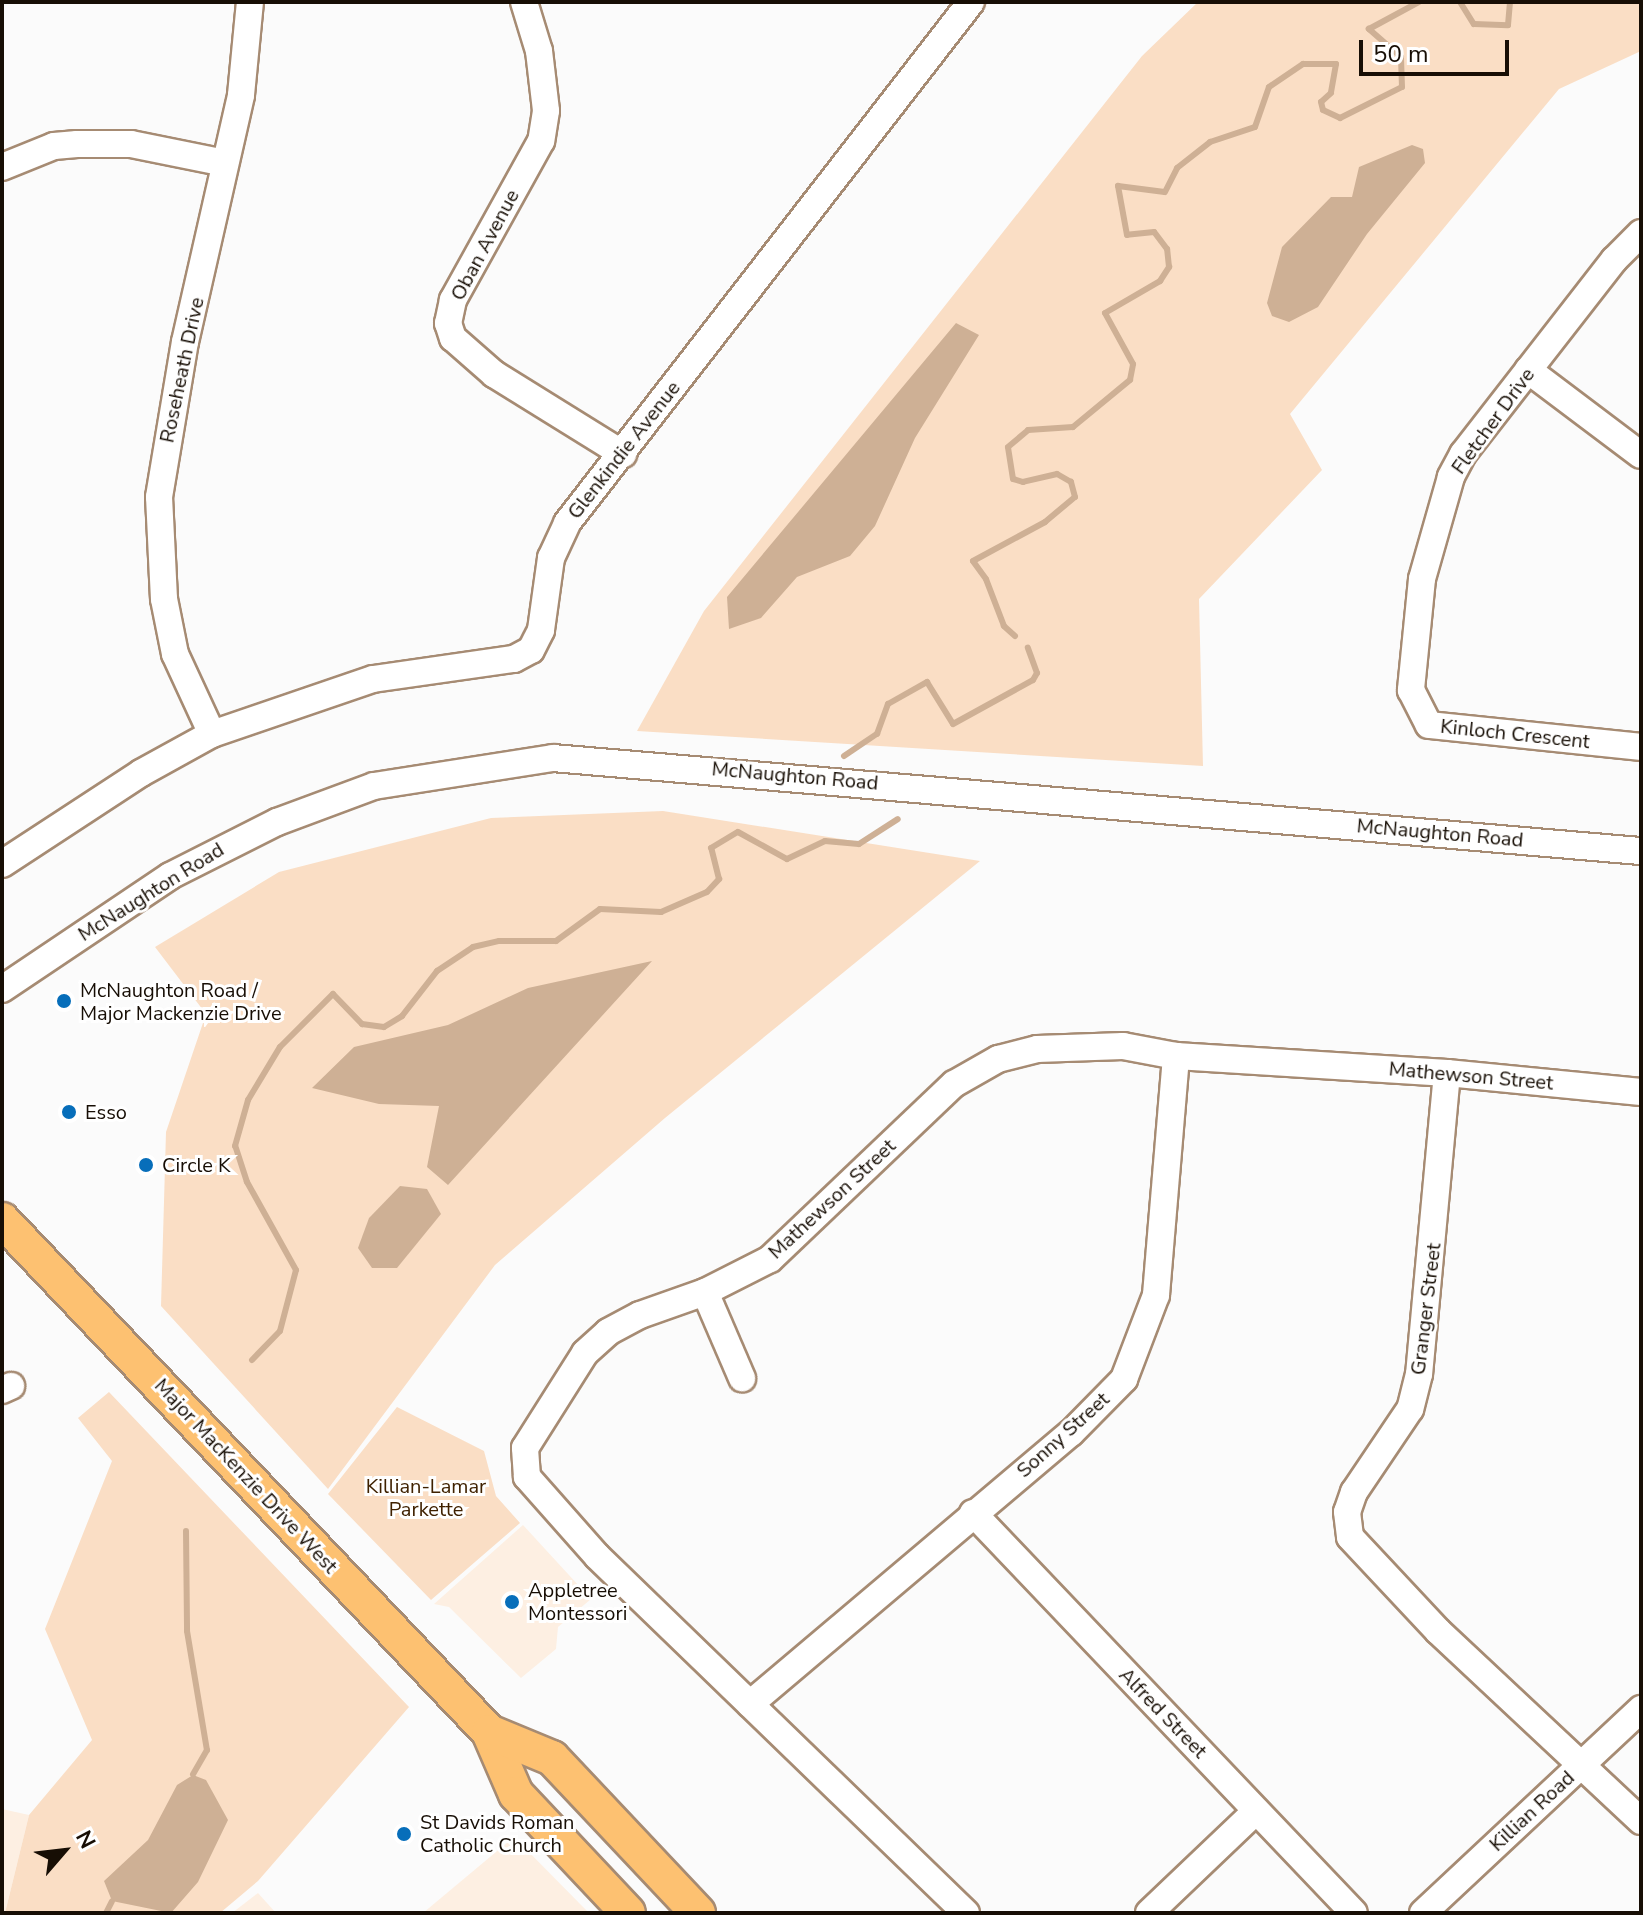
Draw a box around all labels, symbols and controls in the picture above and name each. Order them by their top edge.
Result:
scale bar [1363,24,1513,74]
text: 50 m [1373,38,1429,70]
street label: Oban Avenue [446,185,524,305]
street label: Roseheath Drive [155,295,209,445]
street label: Fletcher Drive [1446,363,1540,479]
street label: Glenkindie Avenue [563,376,685,524]
street label: Kinloch Crescent [1439,714,1591,754]
street label: McNaughton Road [711,757,879,795]
street label: McNaughton Road [1356,814,1524,852]
street label: McNaughton Road [74,838,228,946]
place label: McNaughton Road / Major Mackenzie Drive [80,978,282,1025]
marker: McNaughton Road / Major Mackenzie Drive [55,992,73,1010]
street label: Mathewson Street [1388,1057,1554,1095]
place label: Esso [85,1100,127,1124]
marker: Esso [60,1103,78,1121]
street label: Mathewson Street [763,1134,901,1264]
place label: Circle K [162,1153,230,1177]
marker: Circle K [137,1156,155,1174]
street label: Granger Street [1406,1242,1446,1376]
street label: Major MacKenzie Drive West [149,1374,343,1578]
street label: Sonny Street [1012,1387,1114,1483]
park label: Killian-Lamar Parkette [366,1475,486,1522]
place label: Appletree Montessori [528,1578,627,1625]
marker: Appletree Montessori [503,1593,521,1611]
street label: Alfred Street [1114,1663,1212,1763]
street label: Killian Road [1485,1766,1579,1856]
place label: St Davids Roman Catholic Church [420,1810,574,1857]
north arrow [24,1811,104,1891]
text: N [68,1825,102,1854]
marker: St Davids Roman Catholic Church [395,1825,413,1843]

